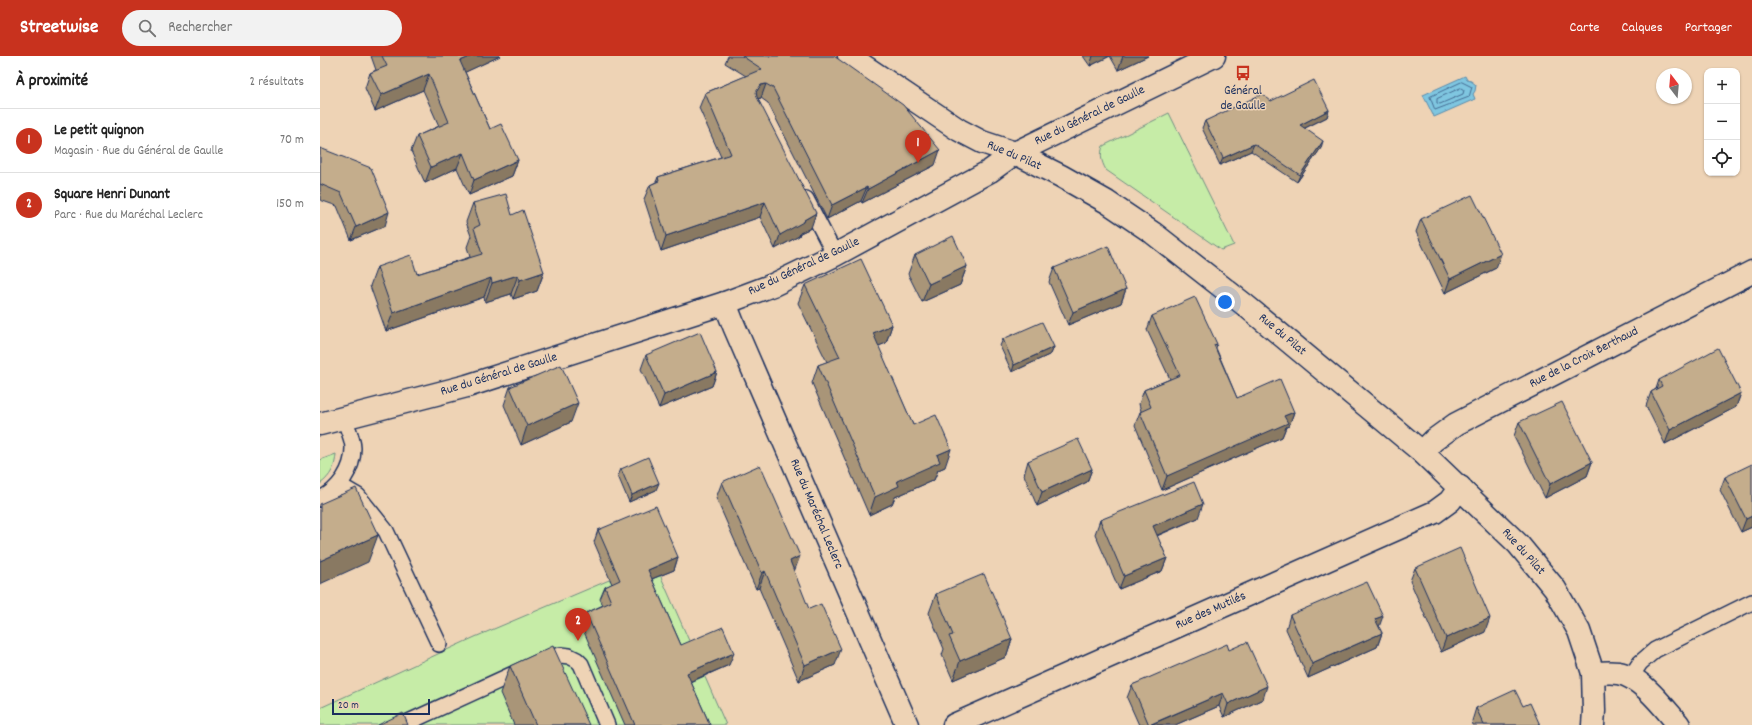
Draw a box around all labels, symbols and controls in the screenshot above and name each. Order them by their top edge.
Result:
search box [122,10,402,46]
text: Streetwise [20,15,98,42]
icon: search [136,17,158,39]
text: Rechercher [168,17,232,39]
text: Carte [1570,18,1600,38]
text: Calques [1622,18,1663,38]
text: Partager [1685,18,1732,38]
bus stop icon: Général de Gaulle [1234,64,1252,82]
north arrow [1656,68,1692,104]
map controls [1704,68,1740,176]
button: + [1704,68,1740,104]
text: À proximité [16,70,88,94]
text: 2 résultats [250,73,304,92]
street label: Rue du Général de Gaulle [1031,81,1149,151]
place label: Général de Gaulle [1221,82,1266,116]
button: − [1704,104,1740,140]
text: Le petit quignon [54,120,144,142]
pin: 1 [905,130,931,163]
text: 1 [28,131,30,150]
text: 70 m [280,131,304,150]
street label: Rue du Pilat [984,136,1044,176]
button: locate [1704,140,1740,176]
text: Magasin · Rue du Général de Gaulle [54,142,223,161]
text: Square Henri Dunant [54,184,170,206]
text: 2 [26,195,32,214]
text: 150 m [276,195,304,214]
text: Parc · Rue du Maréchal Leclerc [54,206,203,225]
street label: Rue du Général de Gaulle [745,233,863,301]
your location [1215,292,1235,312]
street label: Rue du Pilat [1254,309,1310,361]
street label: Rue de la Croix Berthaud [1526,322,1642,394]
street label: Rue du Général de Gaulle [438,348,560,402]
street label: Rue du Maréchal Leclerc [784,456,848,572]
street label: Rue du Pilat [1497,524,1549,580]
street label: Rue des Mutilés [1173,587,1249,635]
pin: 2 [565,608,591,641]
scale bar [332,697,430,716]
text: 20 m [338,698,359,714]

